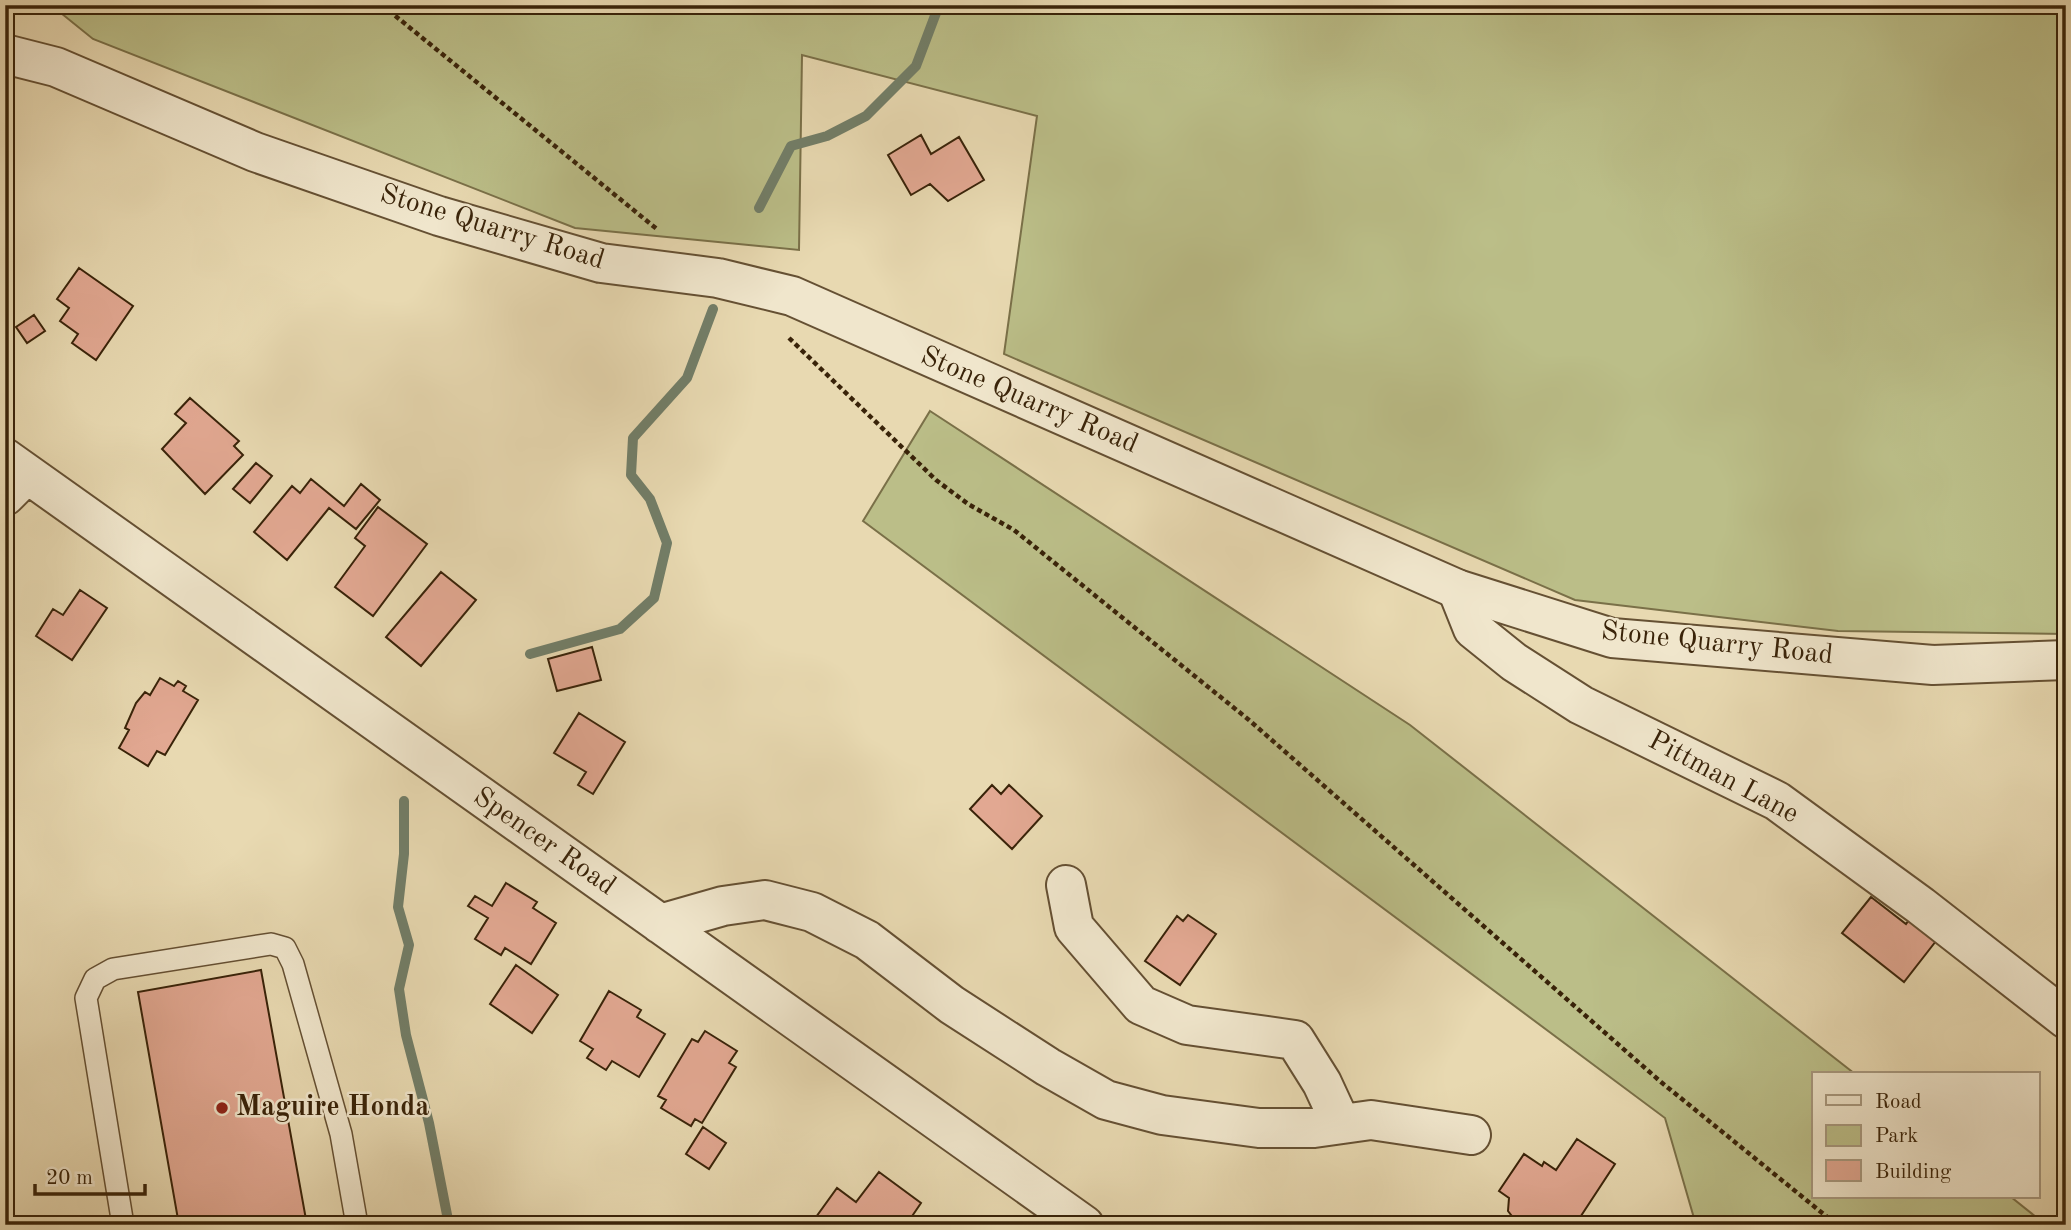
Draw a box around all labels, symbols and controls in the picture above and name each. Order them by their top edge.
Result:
street label: Stone Quarry Road [376,181,608,275]
street label: Stone Quarry Road [916,343,1142,459]
street label: Stone Quarry Road [1600,618,1834,670]
street label: Pittman Lane [1643,727,1803,829]
street label: Spencer Road [468,783,620,901]
legend [1812,1072,2039,1198]
text: Road [1875,1092,1922,1113]
place label: Maguire Honda [236,1094,430,1122]
marker: Maguire Honda [214,1100,230,1116]
text: Park [1875,1126,1918,1147]
scale bar [35,1153,145,1197]
text: Building [1875,1162,1952,1183]
text: 20 m [46,1168,93,1189]

